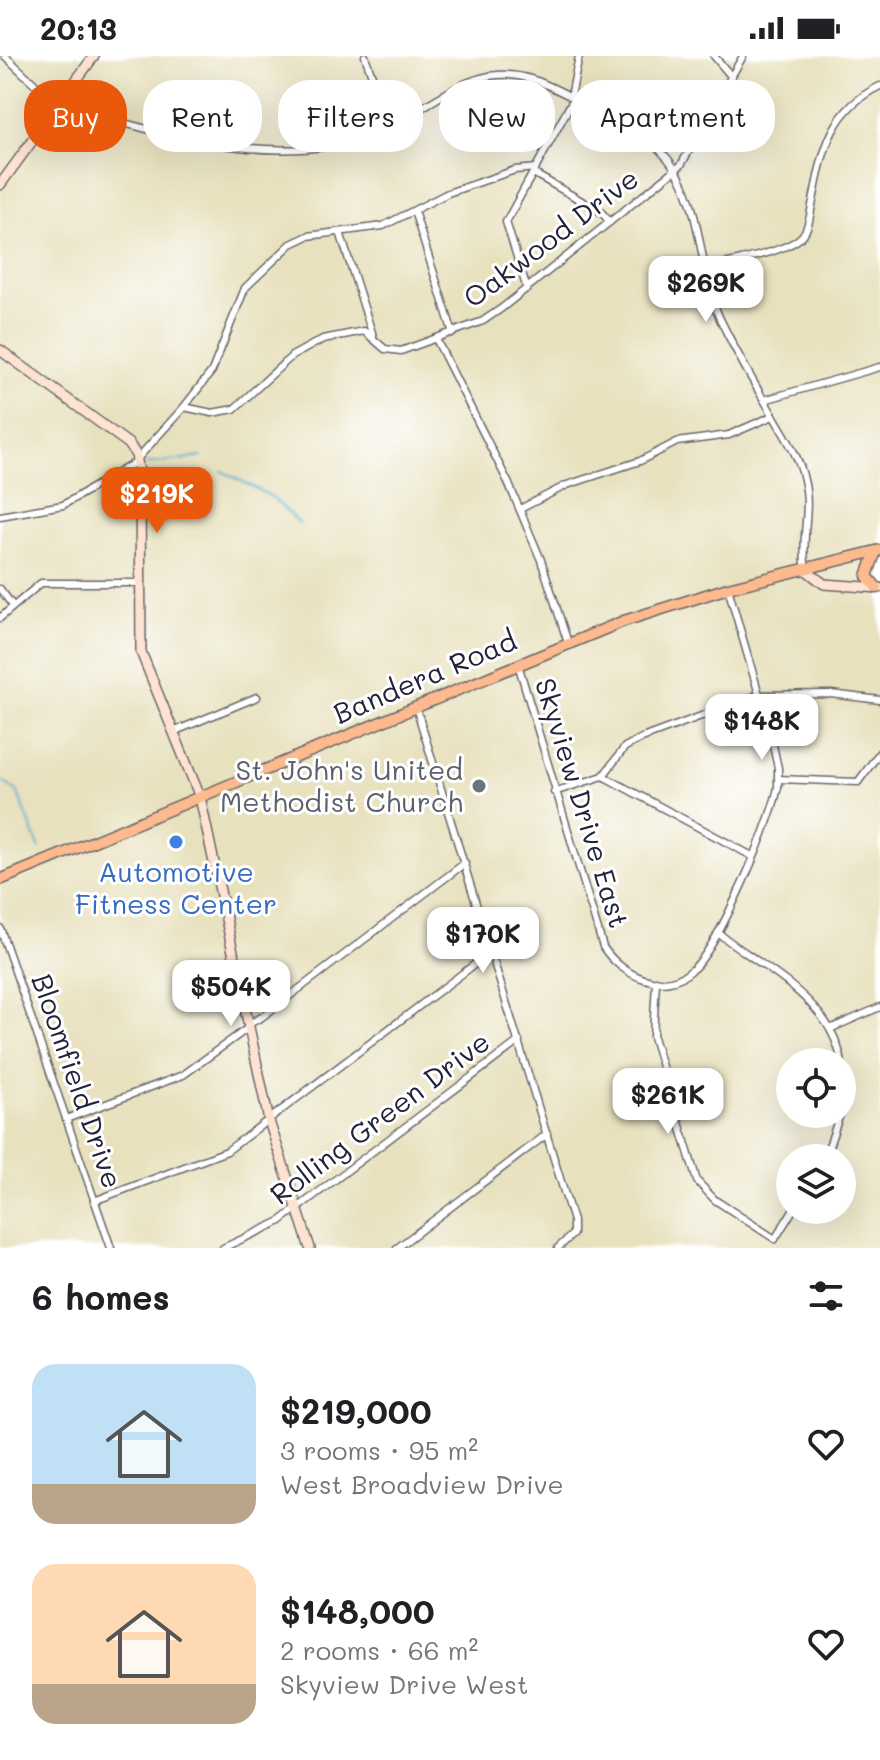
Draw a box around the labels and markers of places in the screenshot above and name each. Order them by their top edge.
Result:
pin: $269K [650,256,762,324]
pin: $219K [101,467,213,535]
pin: $148K [706,694,818,762]
place label: St. John's United Methodist Church [220,751,463,819]
marker: St. John's United Methodist Church [470,777,488,795]
marker: Automotive Fitness Center [167,833,185,851]
place label: Automotive Fitness Center [75,853,277,921]
pin: $170K [427,907,539,975]
pin: $504K [175,960,287,1028]
pin: $261K [612,1068,724,1136]

